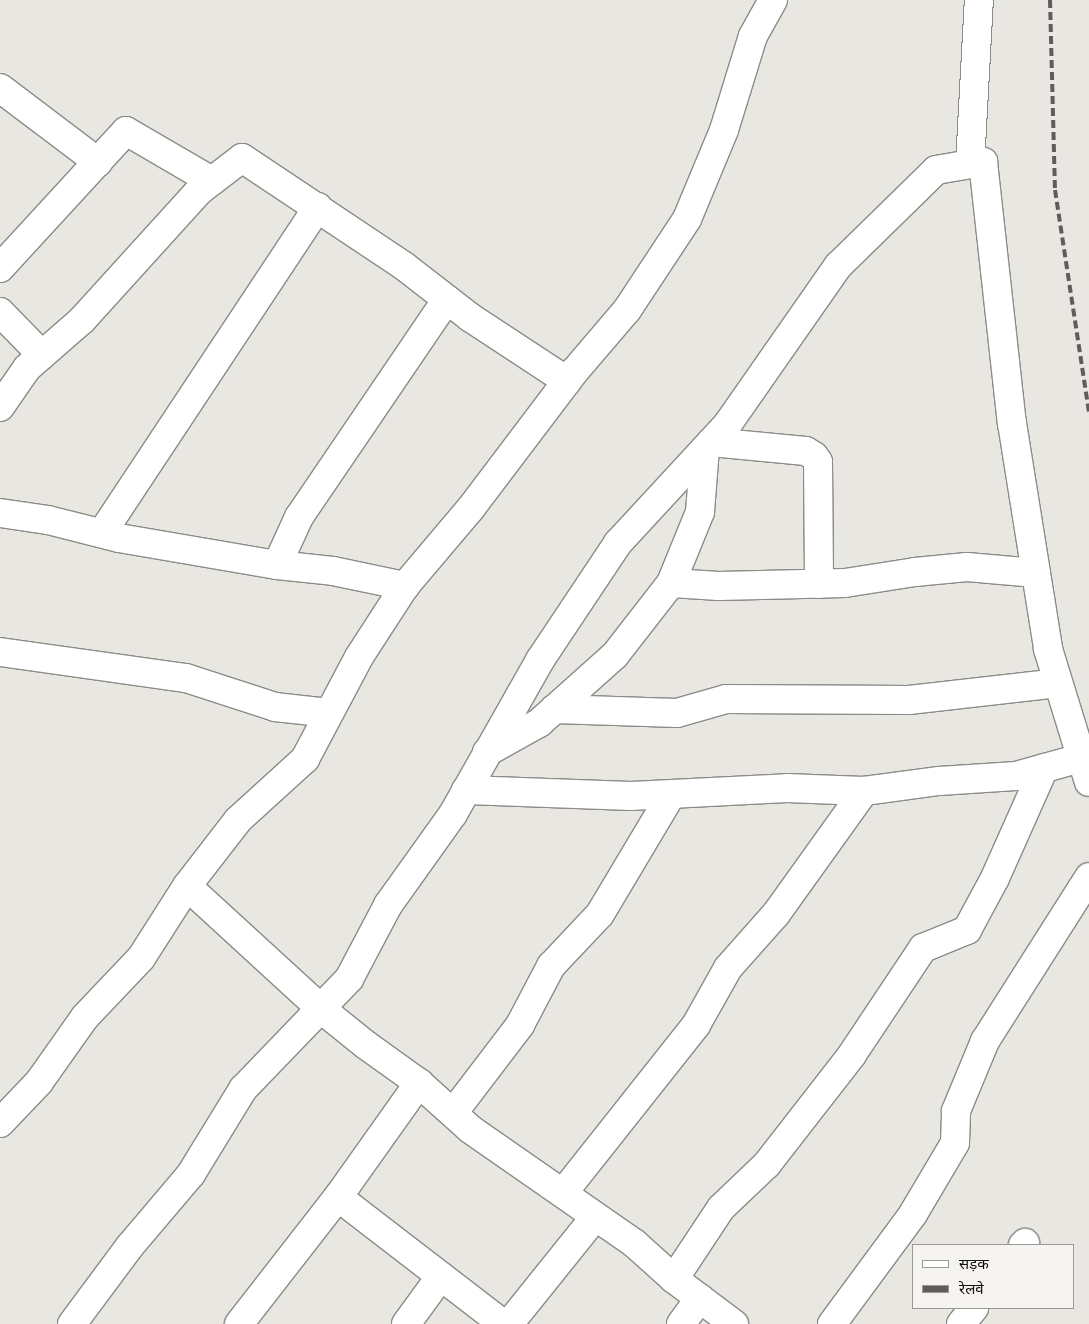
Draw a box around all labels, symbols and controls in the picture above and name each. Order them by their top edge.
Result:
legend [912,1244,1074,1309]
text: सड़क [959,1253,989,1273]
text: रेलवे [959,1278,984,1298]

